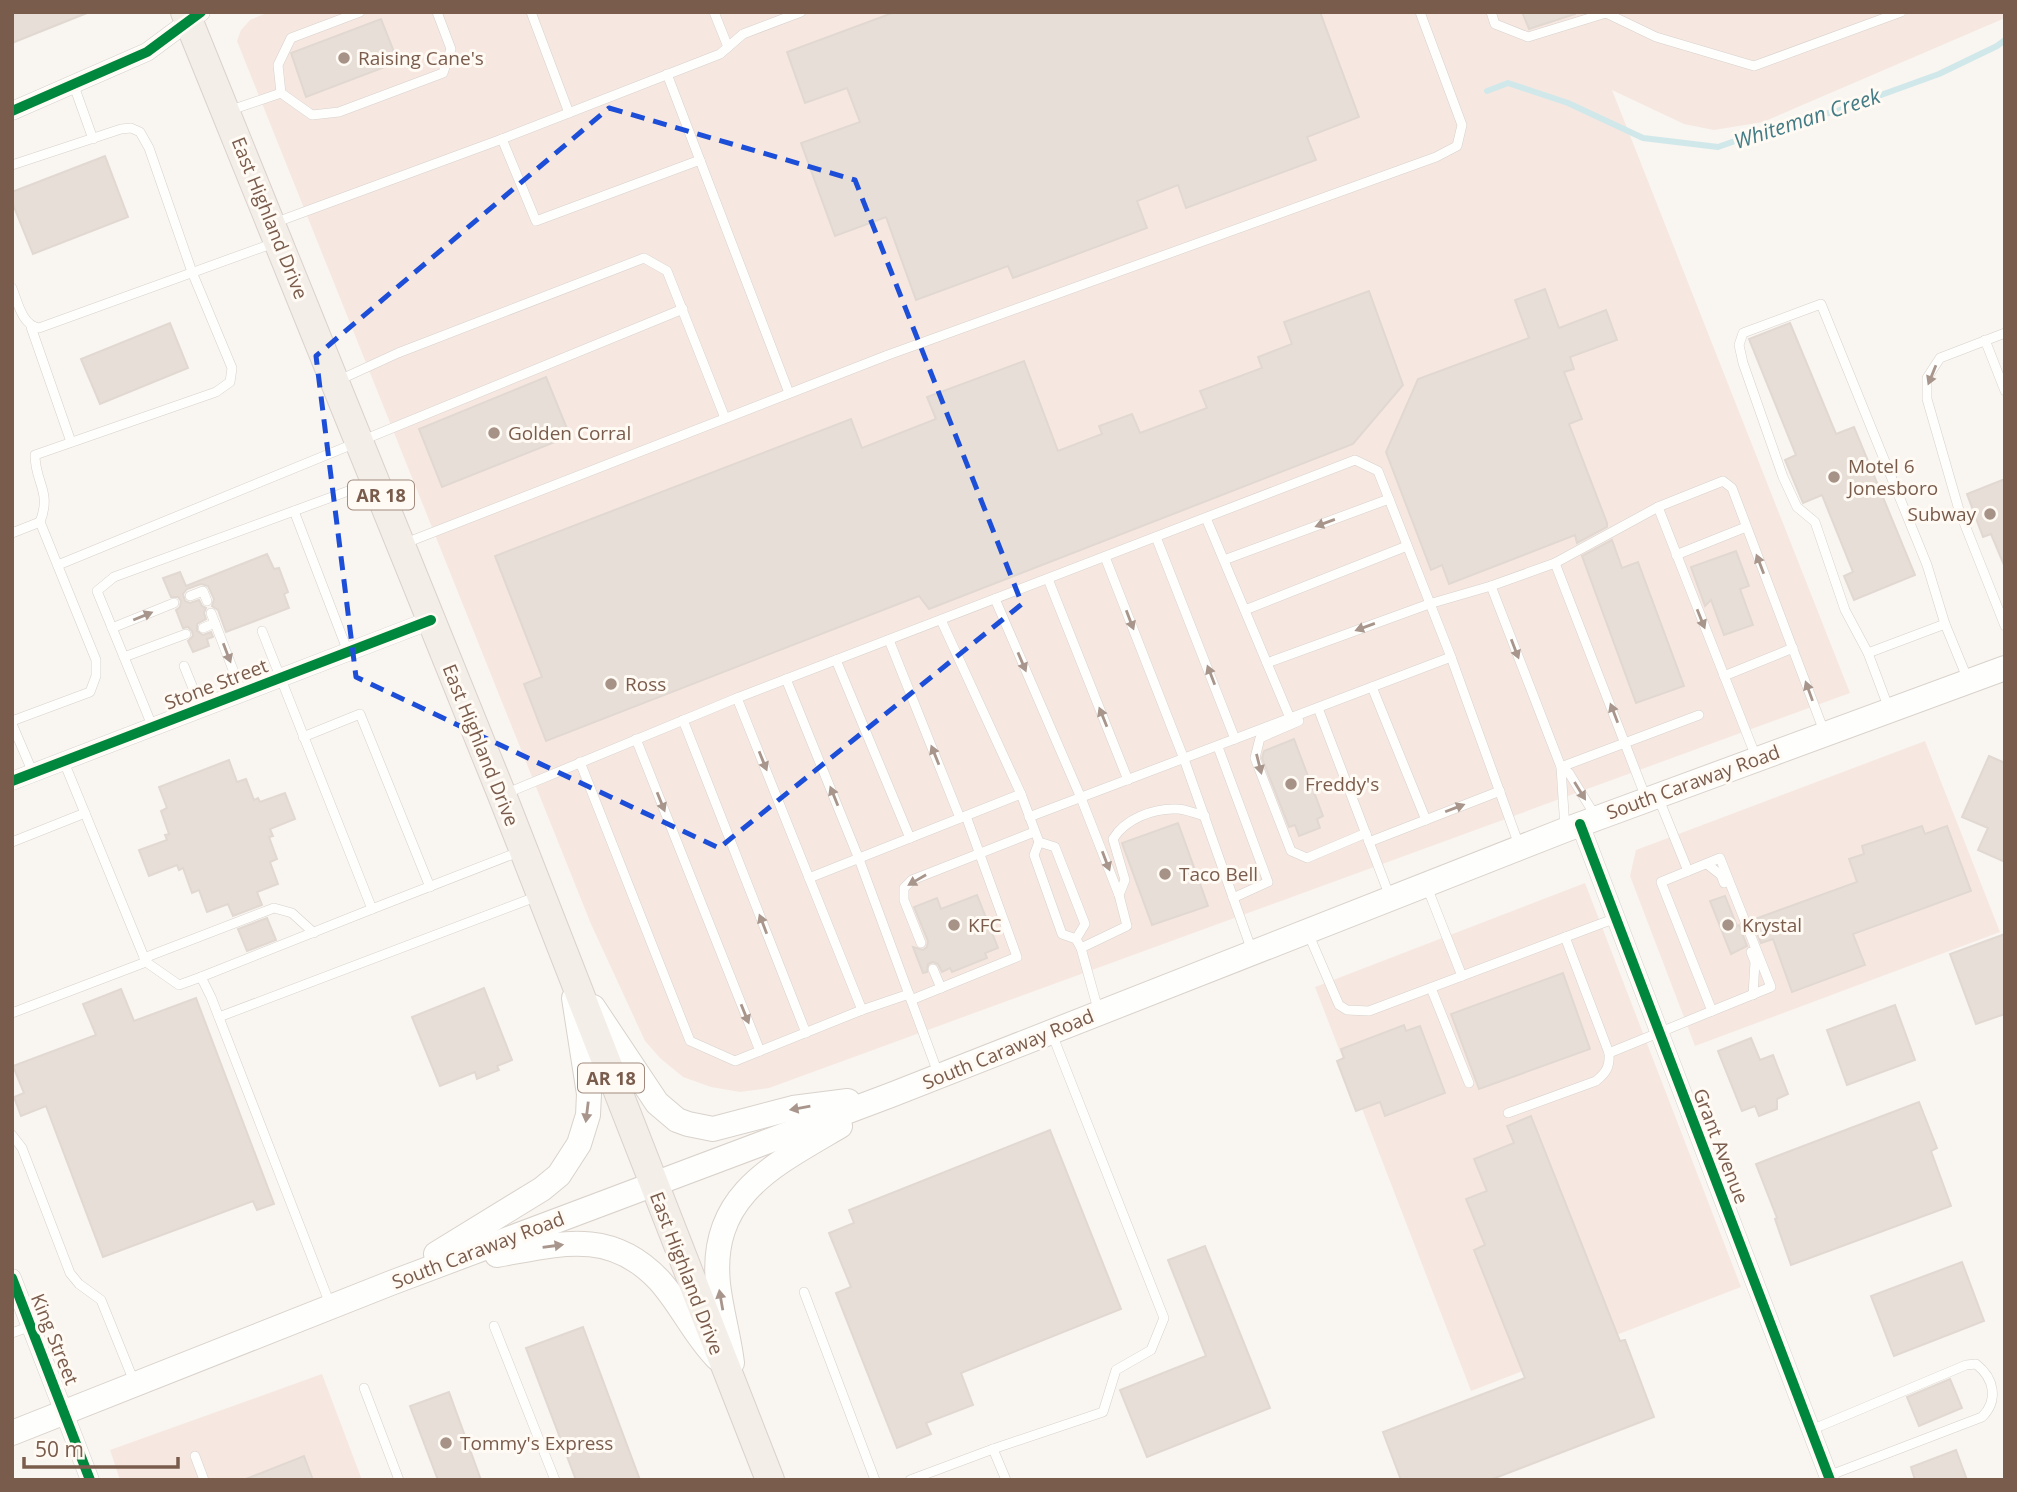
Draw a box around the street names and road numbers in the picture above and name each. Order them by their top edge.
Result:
street label: East Highland Drive [226,133,314,303]
road number: AR 18 [348,480,414,509]
street label: Stone Street [160,652,272,716]
street label: East Highland Drive [437,660,525,830]
street label: South Caraway Road [1603,739,1783,825]
street label: South Caraway Road [918,1003,1098,1095]
road number: AR 18 [578,1064,644,1092]
street label: Grant Avenue [1687,1085,1755,1207]
street label: East Highland Drive [644,1188,730,1358]
street label: South Caraway Road [388,1205,568,1295]
street label: King Street [25,1289,85,1389]

